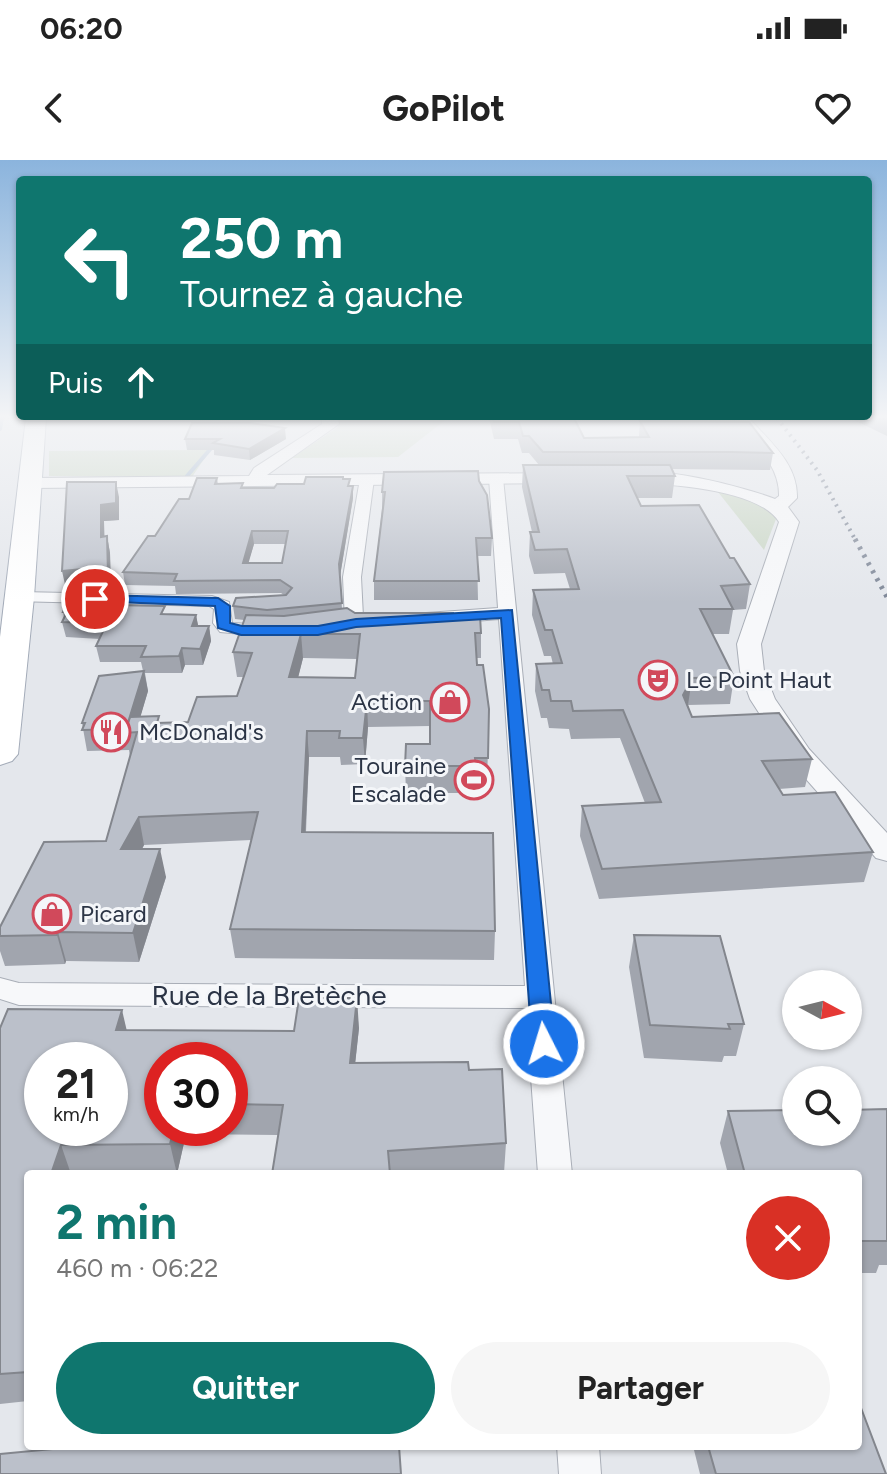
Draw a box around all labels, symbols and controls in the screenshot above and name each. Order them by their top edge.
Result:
text: 06:20 [40,10,123,47]
icon: back [32,86,76,130]
icon: heart [811,86,855,130]
text: GoPilot [382,87,505,130]
text: 250 m [180,205,343,272]
icon: left [48,208,152,312]
text: Tournez à gauche [180,273,463,316]
icon: ahead [119,360,163,404]
text: Puis [48,364,103,401]
pin [61,565,129,633]
icon: arrive [73,577,117,621]
theatre icon: Le Point Haut [637,659,679,701]
place label: Le Point Haut [686,665,832,694]
shop icon: Action [429,681,471,723]
place label: Action [351,687,422,716]
restaurant icon: McDonald's [90,711,132,753]
place label: McDonald's [139,717,264,746]
place label: Touraine Escalade [351,751,446,808]
sports icon: Touraine Escalade [453,759,495,801]
shop icon: Picard [31,893,73,935]
place label: Picard [80,899,147,928]
north arrow [782,970,862,1050]
map controls [782,970,862,1146]
street label: Rue de la Bretèche [151,978,387,1012]
position arrow [502,1002,586,1086]
speed limit sign: 30 [144,1042,248,1146]
text: 21 [56,1060,96,1108]
button: search [782,1066,862,1146]
text: km/h [53,1102,99,1126]
text: 2 min [56,1193,177,1251]
button: close [746,1196,830,1280]
text: 460 m · 06:22 [56,1252,219,1284]
button: Quitter [56,1342,435,1434]
button: Partager [451,1342,830,1434]

